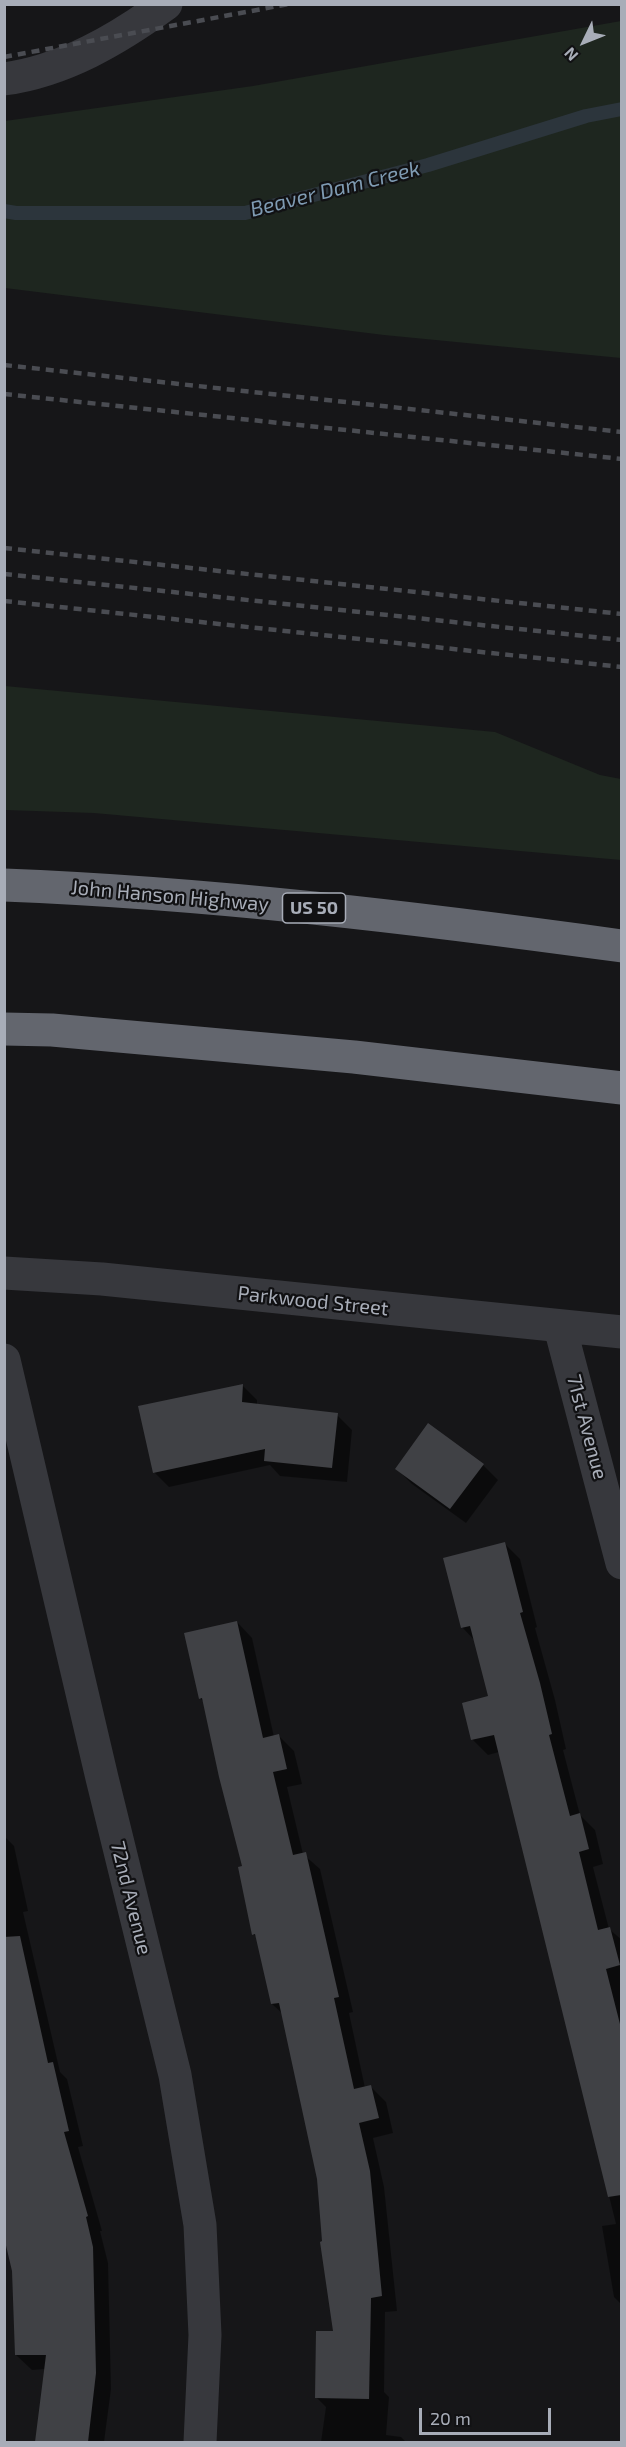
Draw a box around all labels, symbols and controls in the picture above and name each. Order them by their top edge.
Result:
north arrow [554,12,614,72]
text: N [560,44,581,65]
water label: Beaver Dam Creek [247,156,423,222]
street label: John Hanson Highway [70,875,270,917]
road number: US 50 [282,893,346,923]
street label: Parkwood Street [236,1281,390,1321]
street label: 71st Avenue [562,1372,612,1482]
street label: 72nd Avenue [105,1839,157,1957]
scale bar [422,2396,554,2434]
text: 20 m [430,2407,471,2429]

